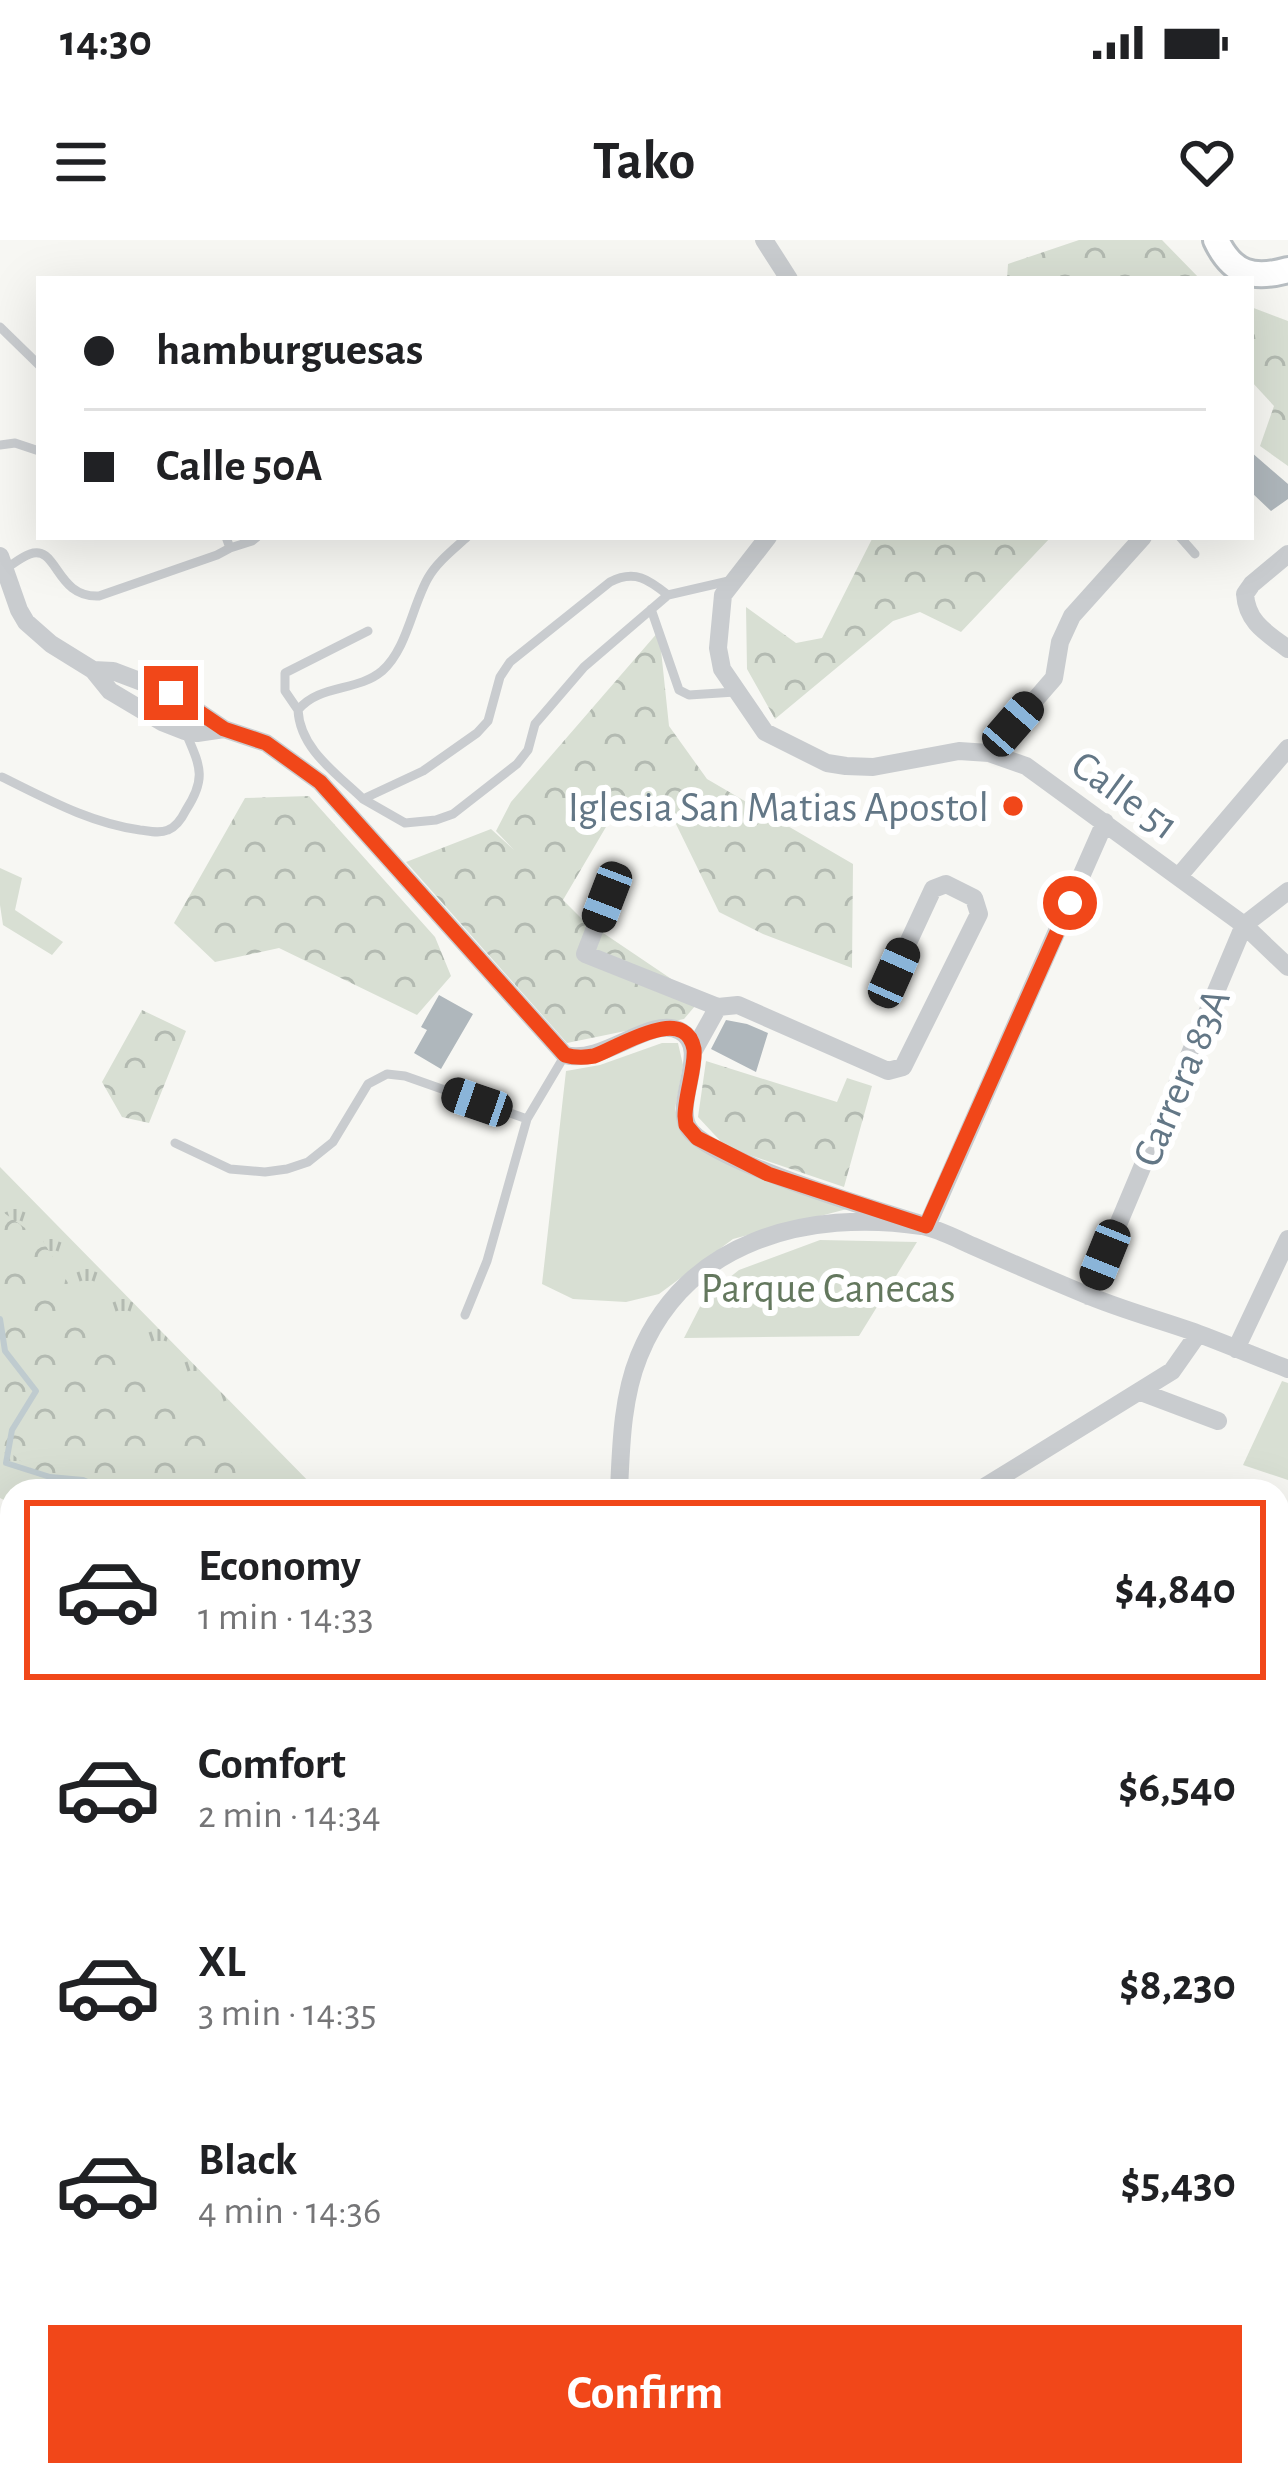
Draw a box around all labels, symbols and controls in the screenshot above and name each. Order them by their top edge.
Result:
text: 14:30 [60,19,152,64]
icon: menu [48,129,114,195]
icon: heart [1174,129,1240,195]
text: Tako [593,135,695,189]
text: hamburguesas [156,328,423,373]
text: Calle 50A [156,444,323,489]
route end [144,666,198,720]
car [976,685,1050,763]
street label: Calle 51 [1064,743,1186,848]
place label: Iglesia San Matias Apostol [568,787,989,829]
marker: Iglesia San Matias Apostol [1000,793,1026,819]
car [577,857,637,937]
route start [1043,876,1097,930]
car [863,933,925,1013]
street label: Carrera 83A [1126,983,1238,1173]
car [437,1073,517,1131]
car [1075,1215,1135,1295]
park label: Parque Canecas [701,1268,955,1310]
icon: car [54,1536,162,1644]
text: Economy [198,1544,361,1589]
text: $4,840 [1115,1567,1236,1612]
text: 1 min · 14:33 [198,1598,374,1637]
icon: car [54,1734,162,1842]
text: Comfort [198,1742,346,1787]
text: $6,540 [1118,1765,1236,1810]
text: 2 min · 14:34 [198,1796,381,1835]
icon: car [54,1932,162,2040]
text: XL [198,1940,246,1985]
text: $8,230 [1119,1963,1236,2008]
text: 3 min · 14:35 [198,1994,377,2033]
icon: car [54,2130,162,2238]
text: Black [198,2138,297,2183]
text: $5,430 [1121,2161,1236,2206]
text: 4 min · 14:36 [198,2192,381,2231]
button: Confirm [48,2325,1242,2463]

